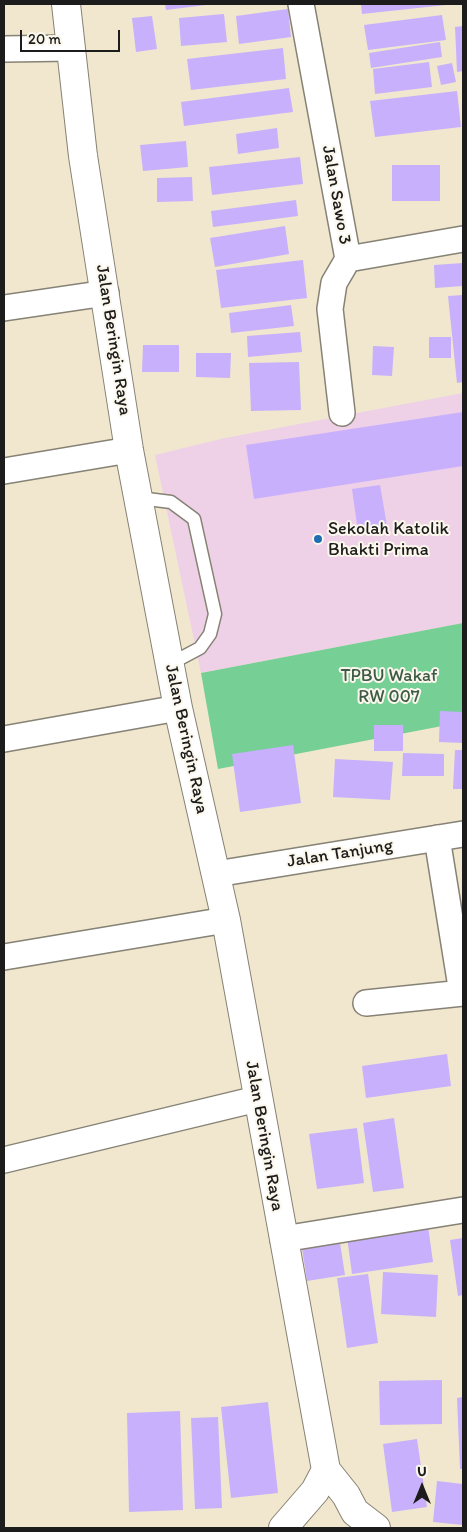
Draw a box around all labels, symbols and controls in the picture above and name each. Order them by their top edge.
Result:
scale bar [22,20,122,52]
text: 20 m [28,30,61,48]
street label: Jalan Sawo 3 [317,144,355,246]
street label: Jalan Beringin Raya [90,263,136,417]
place label: Sekolah Katolik Bhakti Prima [328,518,449,560]
marker: Sekolah Katolik Bhakti Prima [312,533,324,545]
street label: Jalan Beringin Raya [160,662,212,816]
park label: TPBU Wakaf RW 007 [340,665,438,708]
street label: Jalan Tanjung [285,835,395,873]
street label: Jalan Beringin Raya [240,1059,288,1213]
north arrow [397,1462,447,1512]
text: U [417,1463,427,1480]

